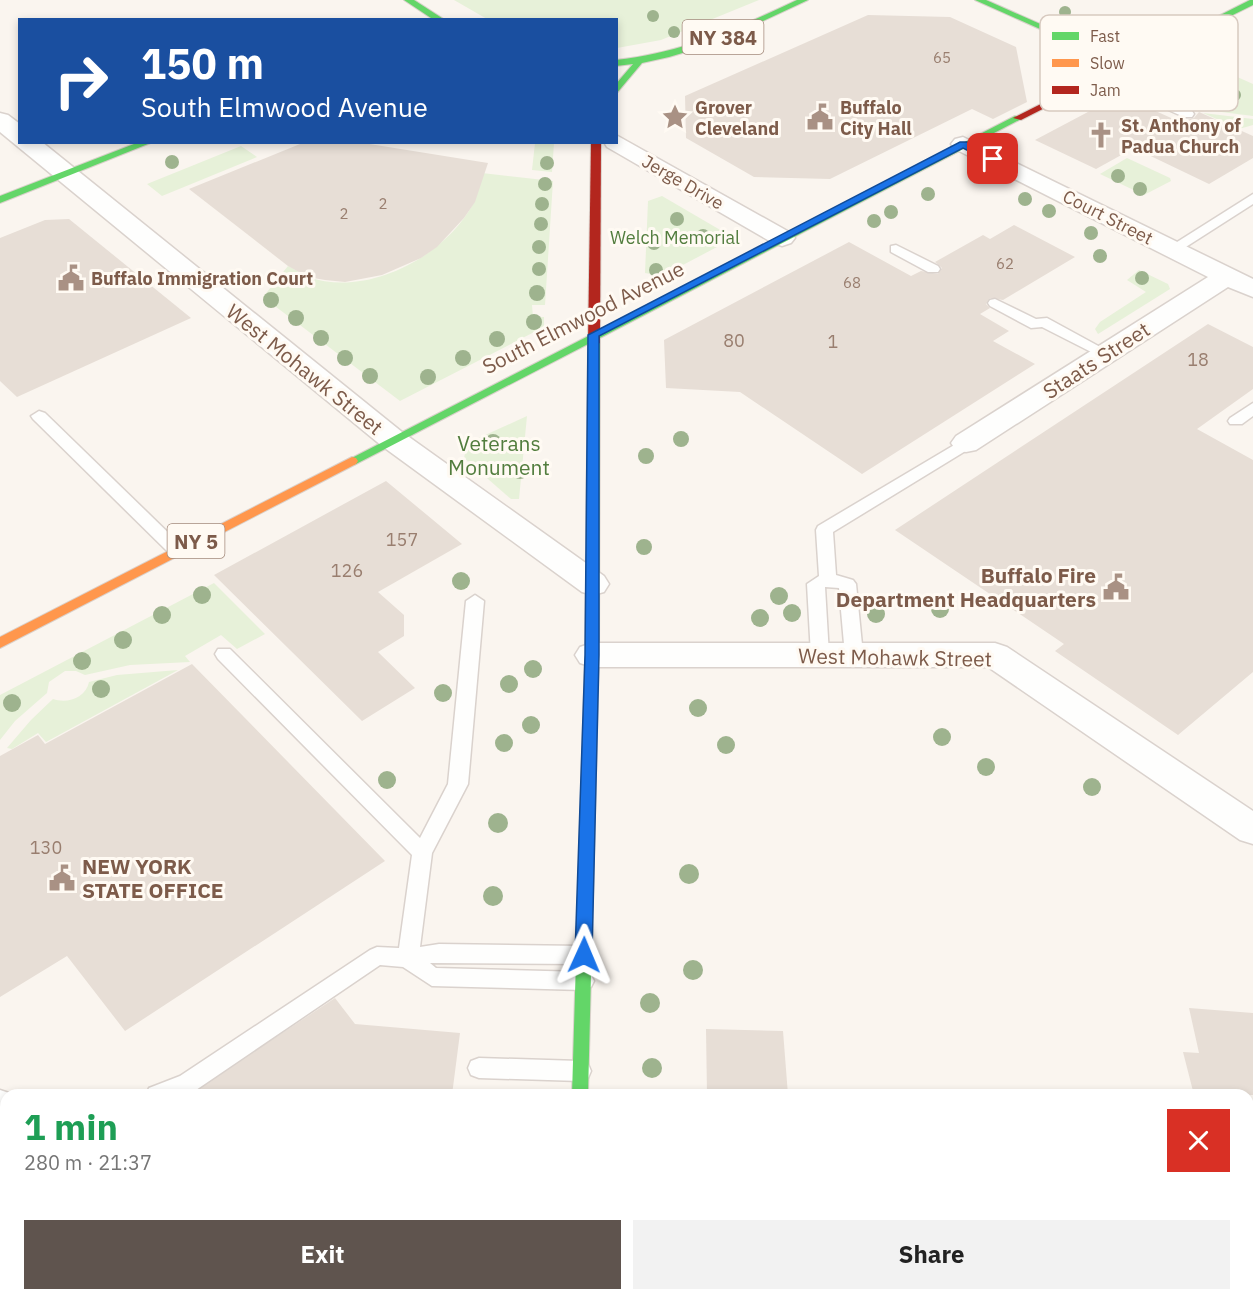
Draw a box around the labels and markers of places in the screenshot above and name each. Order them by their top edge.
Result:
place label: Grover Cleveland [695,96,779,140]
place label: Buffalo City Hall [840,96,912,140]
place icon: Grover Cleveland [660,102,690,132]
public building icon: Buffalo City Hall [805,102,835,132]
place label: St. Anthony of Padua Church [1121,114,1241,158]
church icon: St. Anthony of Padua Church [1086,120,1116,150]
pin [967,133,1018,184]
public building icon: Buffalo Immigration Court [56,263,86,293]
place label: Buffalo Immigration Court [91,267,313,290]
place label: Buffalo Fire Department Headquarters [836,561,1096,613]
public building icon: Buffalo Fire Department Headquarters [1101,572,1131,602]
place label: NEW YORK STATE OFFICE [82,852,224,904]
public building icon: NEW YORK STATE OFFICE [47,863,77,893]

